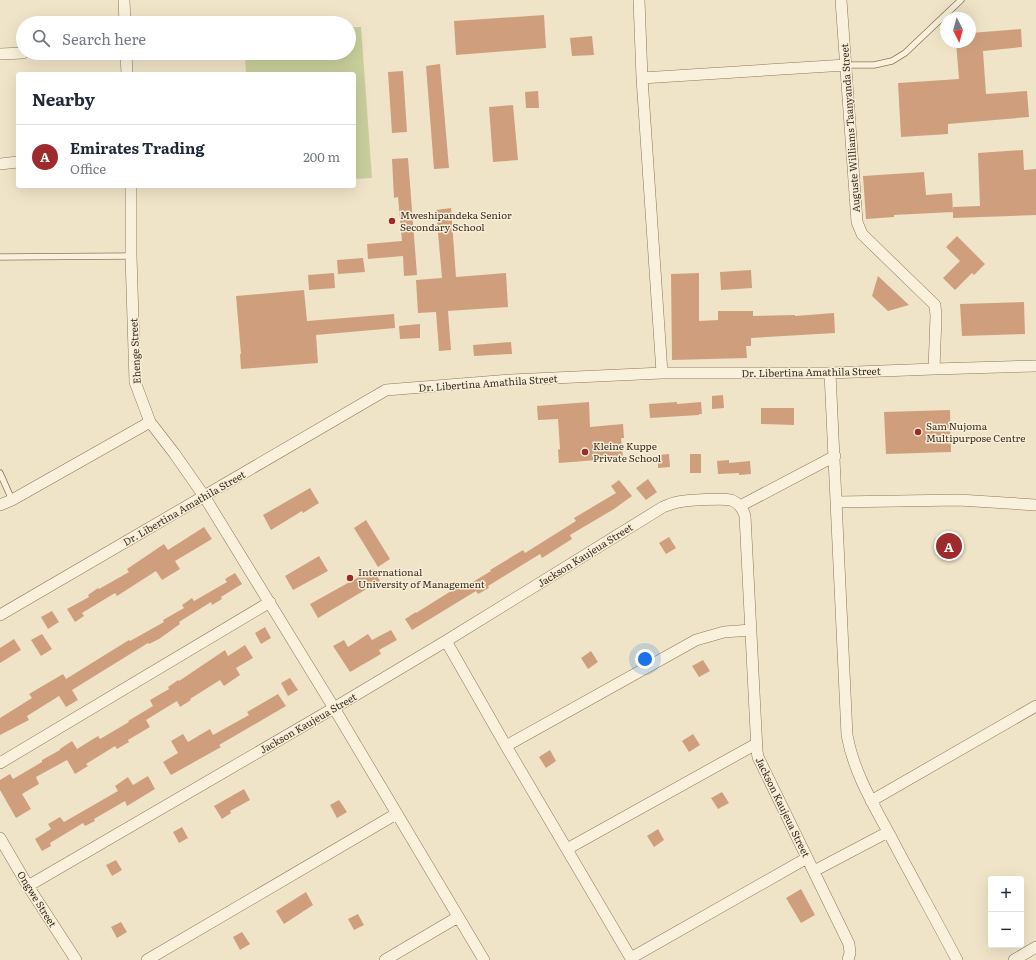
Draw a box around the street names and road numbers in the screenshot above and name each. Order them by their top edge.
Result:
street label: Auguste Williams Taanyanda Street [836,43,863,213]
street label: Ehenge Street [125,318,144,384]
street label: Dr. Libertina Amathila Street [741,363,881,380]
street label: Dr. Libertina Amathila Street [418,370,558,395]
street label: Dr. Libertina Amathila Street [120,466,248,549]
street label: Jackson Kaujeua Street [534,519,635,590]
street label: Jackson Kaujeua Street [256,689,359,757]
street label: Jackson Kaujeua Street [753,754,814,859]
street label: Ongwe Street [14,868,61,930]

